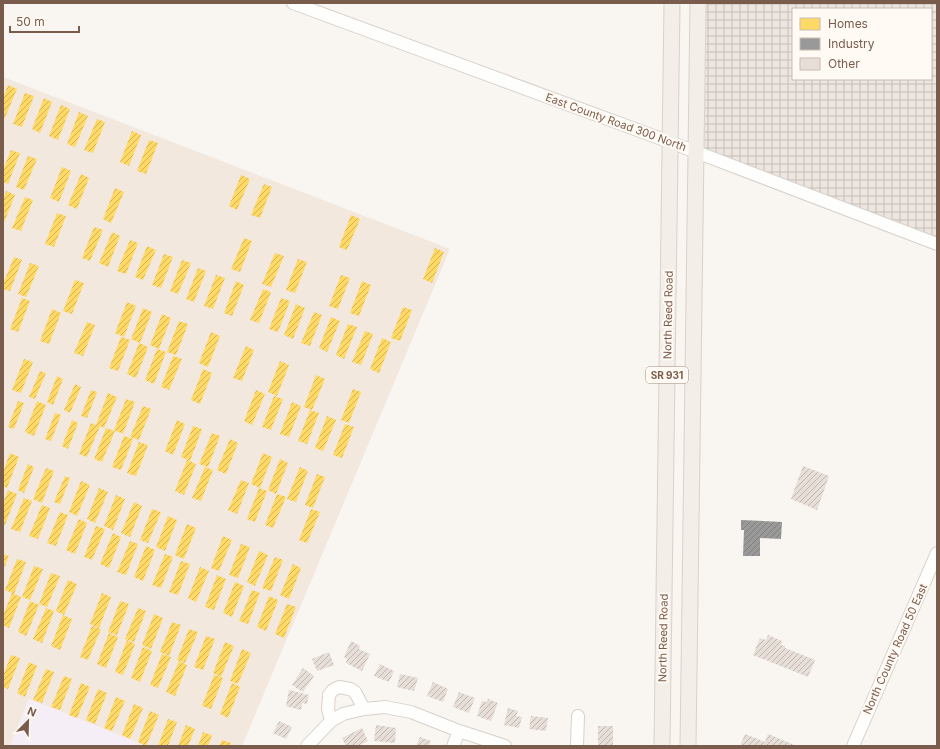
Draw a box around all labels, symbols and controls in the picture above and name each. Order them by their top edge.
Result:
scale bar [10,8,79,34]
legend [792,8,932,80]
text: 50 m [16,14,45,29]
text: Homes [828,16,868,31]
text: Industry [828,36,875,51]
text: Other [828,56,860,71]
street label: East County Road 300 North [544,90,688,154]
street label: North Reed Road [660,271,676,359]
road number: SR 931 [646,367,688,383]
street label: North County Road 50 East [860,581,930,717]
street label: North Reed Road [655,594,671,682]
north arrow [8,701,48,741]
text: N [25,704,39,720]

